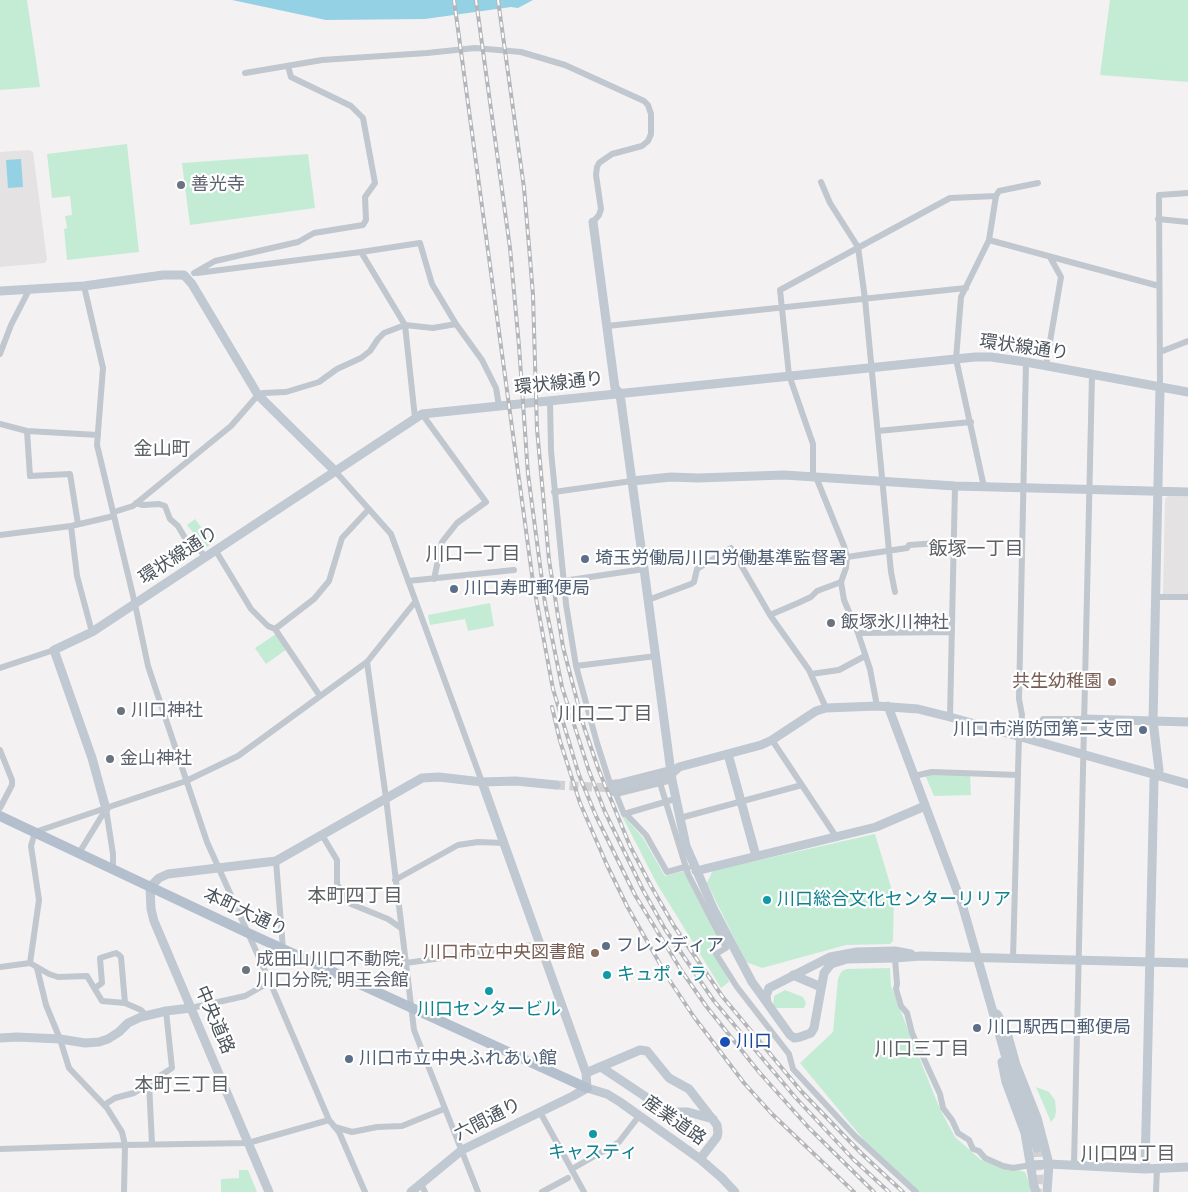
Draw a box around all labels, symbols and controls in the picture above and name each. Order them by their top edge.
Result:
place label: 善光寺 [191,174,245,196]
marker: 善光寺 [175,179,187,191]
street label: 環状線通り [978,331,1070,365]
street label: 環状線通り [513,369,605,399]
district label: 金山町 [134,439,190,461]
street label: 環状線通り [135,522,223,590]
district label: 飯塚一丁目 [929,539,1023,561]
district label: 川口一丁目 [426,544,520,566]
place label: 埼玉労働局川口労働基準監督署 [595,548,847,570]
marker: 埼玉労働局川口労働基準監督署 [579,553,591,565]
place label: 川口寿町郵便局 [464,578,590,600]
marker: 川口寿町郵便局 [448,583,460,595]
place label: 飯塚氷川神社 [841,612,949,634]
marker: 飯塚氷川神社 [825,617,837,629]
place label: 共生幼稚園 [1012,671,1102,693]
marker: 共生幼稚園 [1106,676,1118,688]
place label: 川口神社 [131,700,203,722]
district label: 川口二丁目 [558,704,652,726]
marker: 川口神社 [115,705,127,717]
place label: 川口市消防団第二支団 [953,719,1133,741]
marker: 川口市消防団第二支団 [1137,724,1149,736]
place label: 金山神社 [120,748,192,770]
marker: 金山神社 [104,753,116,765]
street label: 本町大通り [200,884,290,942]
district label: 本町四丁目 [308,886,402,908]
place label: 川口総合文化センターリリア [777,889,1011,911]
marker: 川口総合文化センターリリア [761,894,773,906]
place label: フレンディア [616,935,724,957]
marker: フレンディア [600,940,612,952]
place label: 川口市立中央図書館 [423,942,585,964]
marker: 川口市立中央図書館 [589,947,601,959]
place label: 成田山川口不動院; 川口分院; 明王会館 [256,949,409,992]
marker: 成田山川口不動院; 川口分院; 明王会館 [240,964,252,976]
place label: キュポ・ラ [617,964,707,986]
marker: キュポ・ラ [601,969,613,981]
street label: 中央道路 [190,983,238,1057]
marker: 川口センタービル [483,985,495,997]
place label: 川口センタービル [417,999,561,1021]
place label: 川口駅西口郵便局 [987,1017,1131,1039]
marker: 川口駅西口郵便局 [971,1022,983,1034]
place label: 川口 [736,1031,772,1053]
marker: 川口 [718,1035,732,1049]
district label: 川口三丁目 [875,1039,969,1061]
place label: 川口市立中央ふれあい館 [359,1048,557,1070]
marker: 川口市立中央ふれあい館 [343,1053,355,1065]
district label: 本町三丁目 [135,1075,229,1097]
street label: 産業道路 [638,1092,710,1150]
street label: 六間通り [451,1094,525,1146]
marker: キャスティ [587,1128,599,1140]
place label: キャスティ [548,1142,638,1164]
district label: 川口四丁目 [1081,1144,1175,1166]

